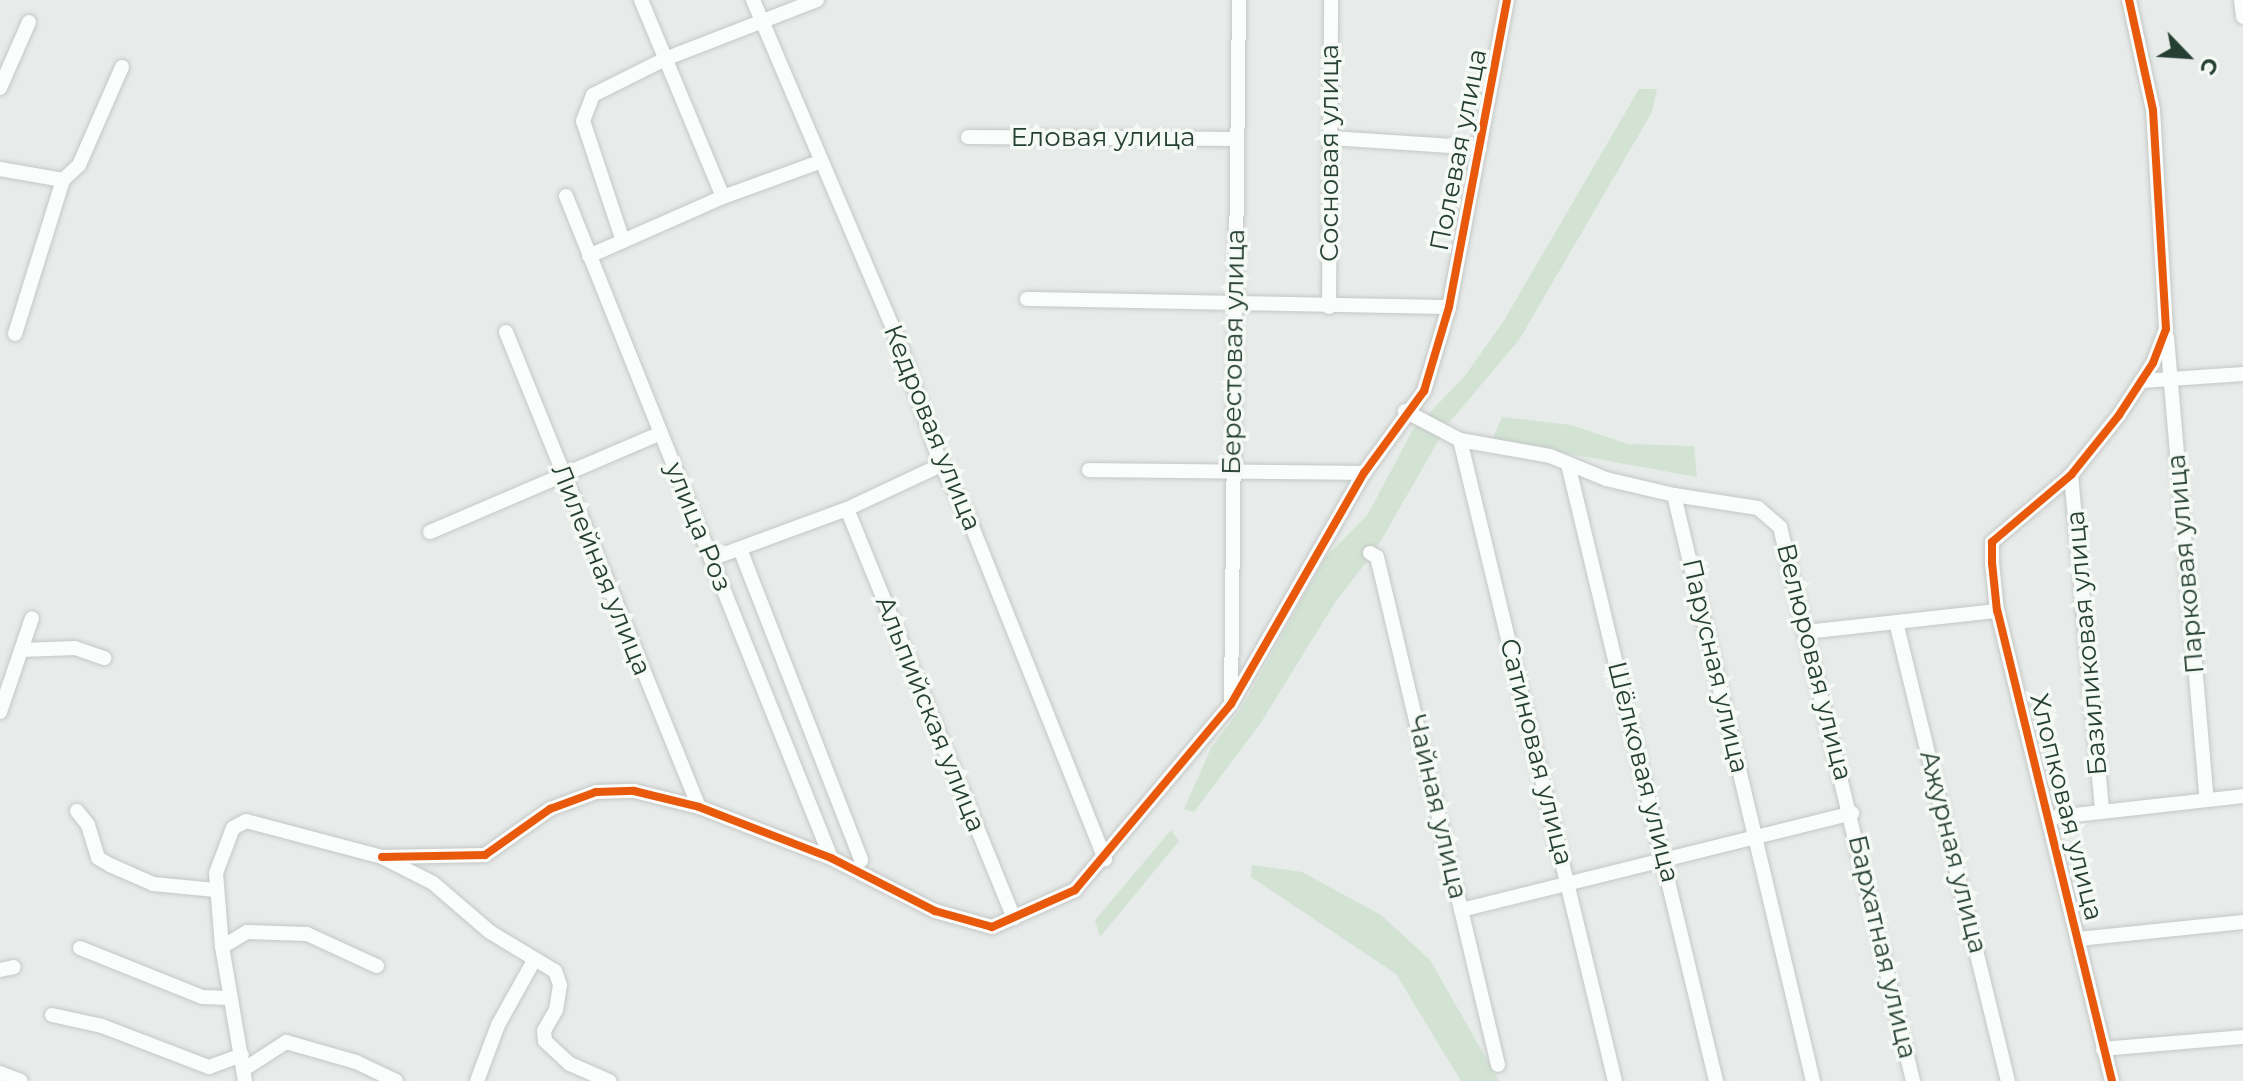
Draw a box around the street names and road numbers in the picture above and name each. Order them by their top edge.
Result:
street label: Сосновая улица [1314,44,1346,262]
street label: Полевая улица [1424,46,1494,254]
street label: Еловая улица [1011,122,1195,154]
street label: Берестовая улица [1216,229,1252,475]
street label: Кедровая улица [876,321,988,535]
street label: Парковая улица [2161,453,2211,675]
street label: улица Роз [658,458,738,596]
street label: Лилейная улица [544,460,658,680]
street label: Базиликовая улица [2060,509,2114,777]
street label: Велюровая улица [1769,540,1859,784]
street label: Парусная улица [1675,556,1755,776]
street label: Альпийская улица [868,591,992,837]
street label: Сатиновая улица [1493,635,1579,869]
street label: Шёлковая улица [1600,658,1686,886]
street label: Хлопковая улица [2023,690,2109,924]
street label: Чайная улица [1401,712,1473,902]
street label: Ажурная улица [1913,747,1993,957]
street label: Бархатная улица [1841,832,1923,1062]

